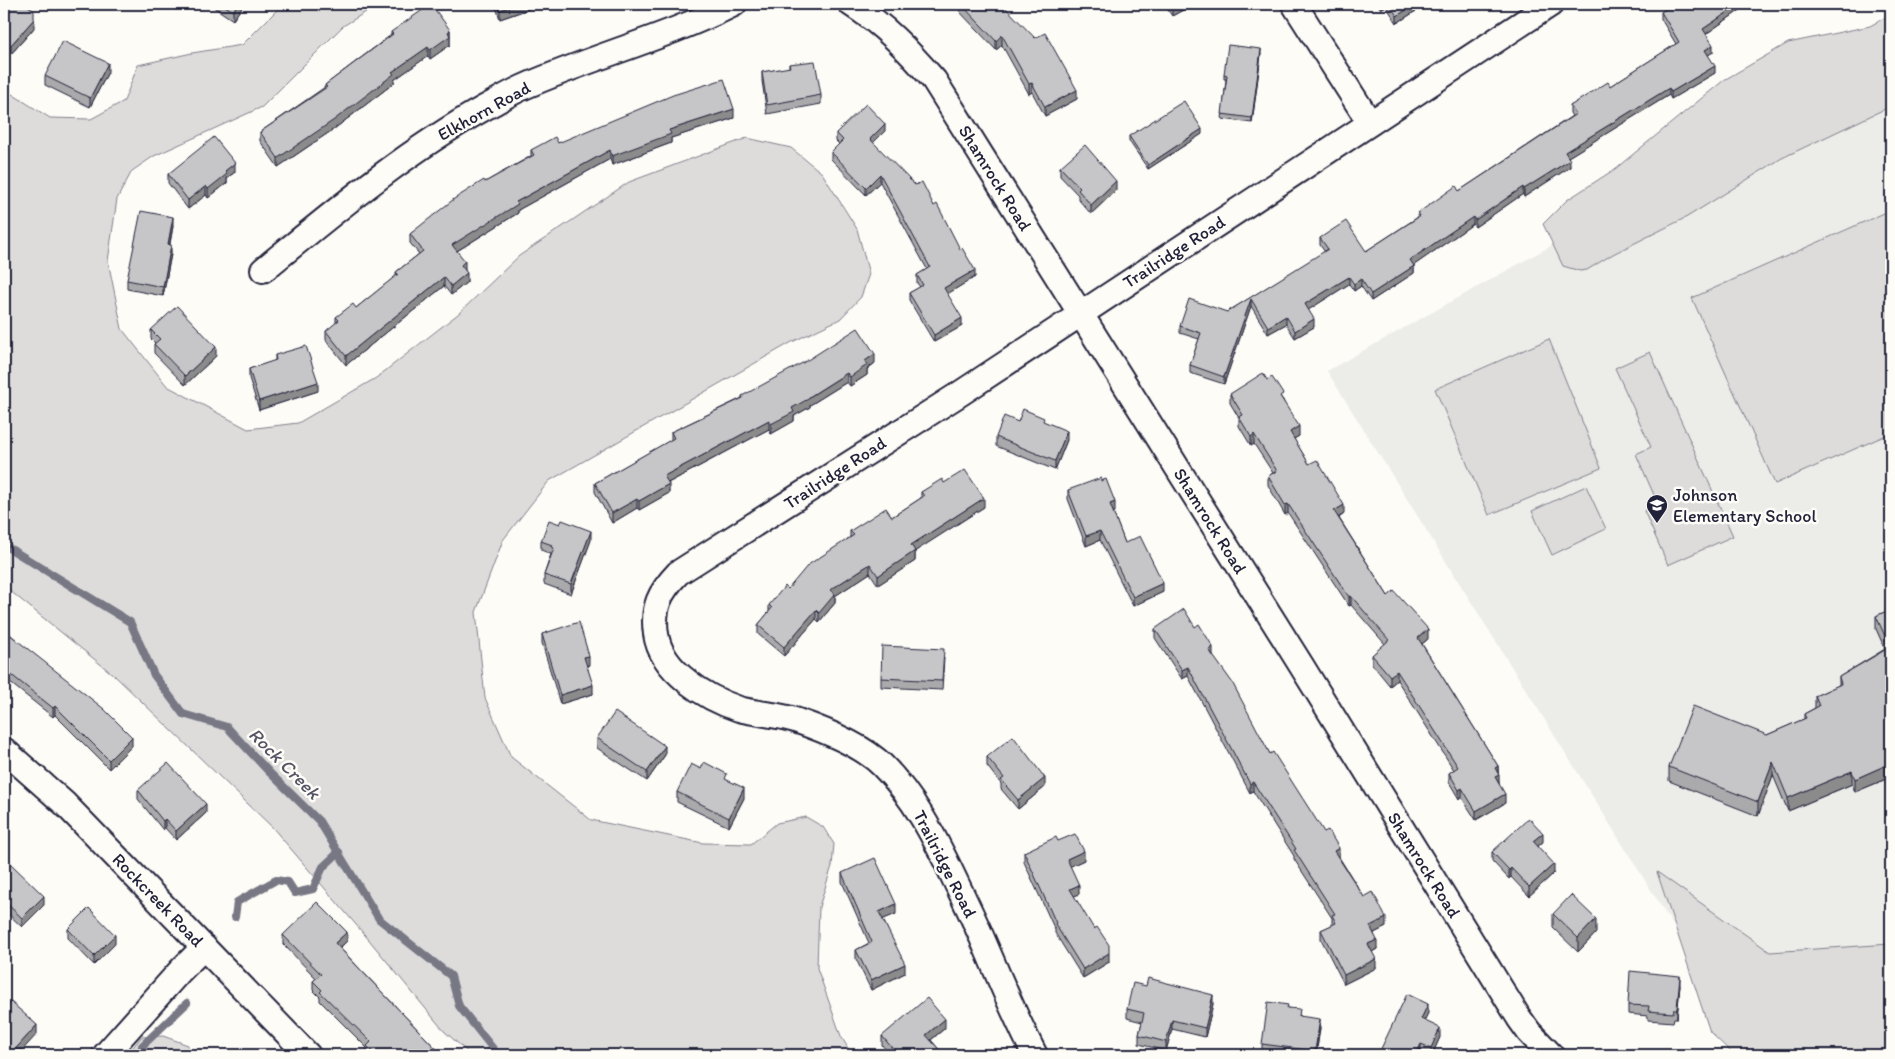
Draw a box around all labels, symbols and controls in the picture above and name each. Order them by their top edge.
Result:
street label: Elkhorn Road [434,76,535,146]
street label: Shamrock Road [954,121,1036,235]
street label: Trailridge Road [1119,211,1229,293]
street label: Trailridge Road [780,432,890,514]
street label: Shamrock Road [1169,464,1251,578]
place label: Johnson Elementary School [1673,484,1817,527]
school or university icon: Johnson Elementary School [1645,493,1669,524]
water label: Rock Creek [244,723,326,805]
street label: Trailridge Road [908,807,982,922]
street label: Shamrock Road [1383,808,1465,922]
street label: Rockcreek Road [108,848,209,952]

